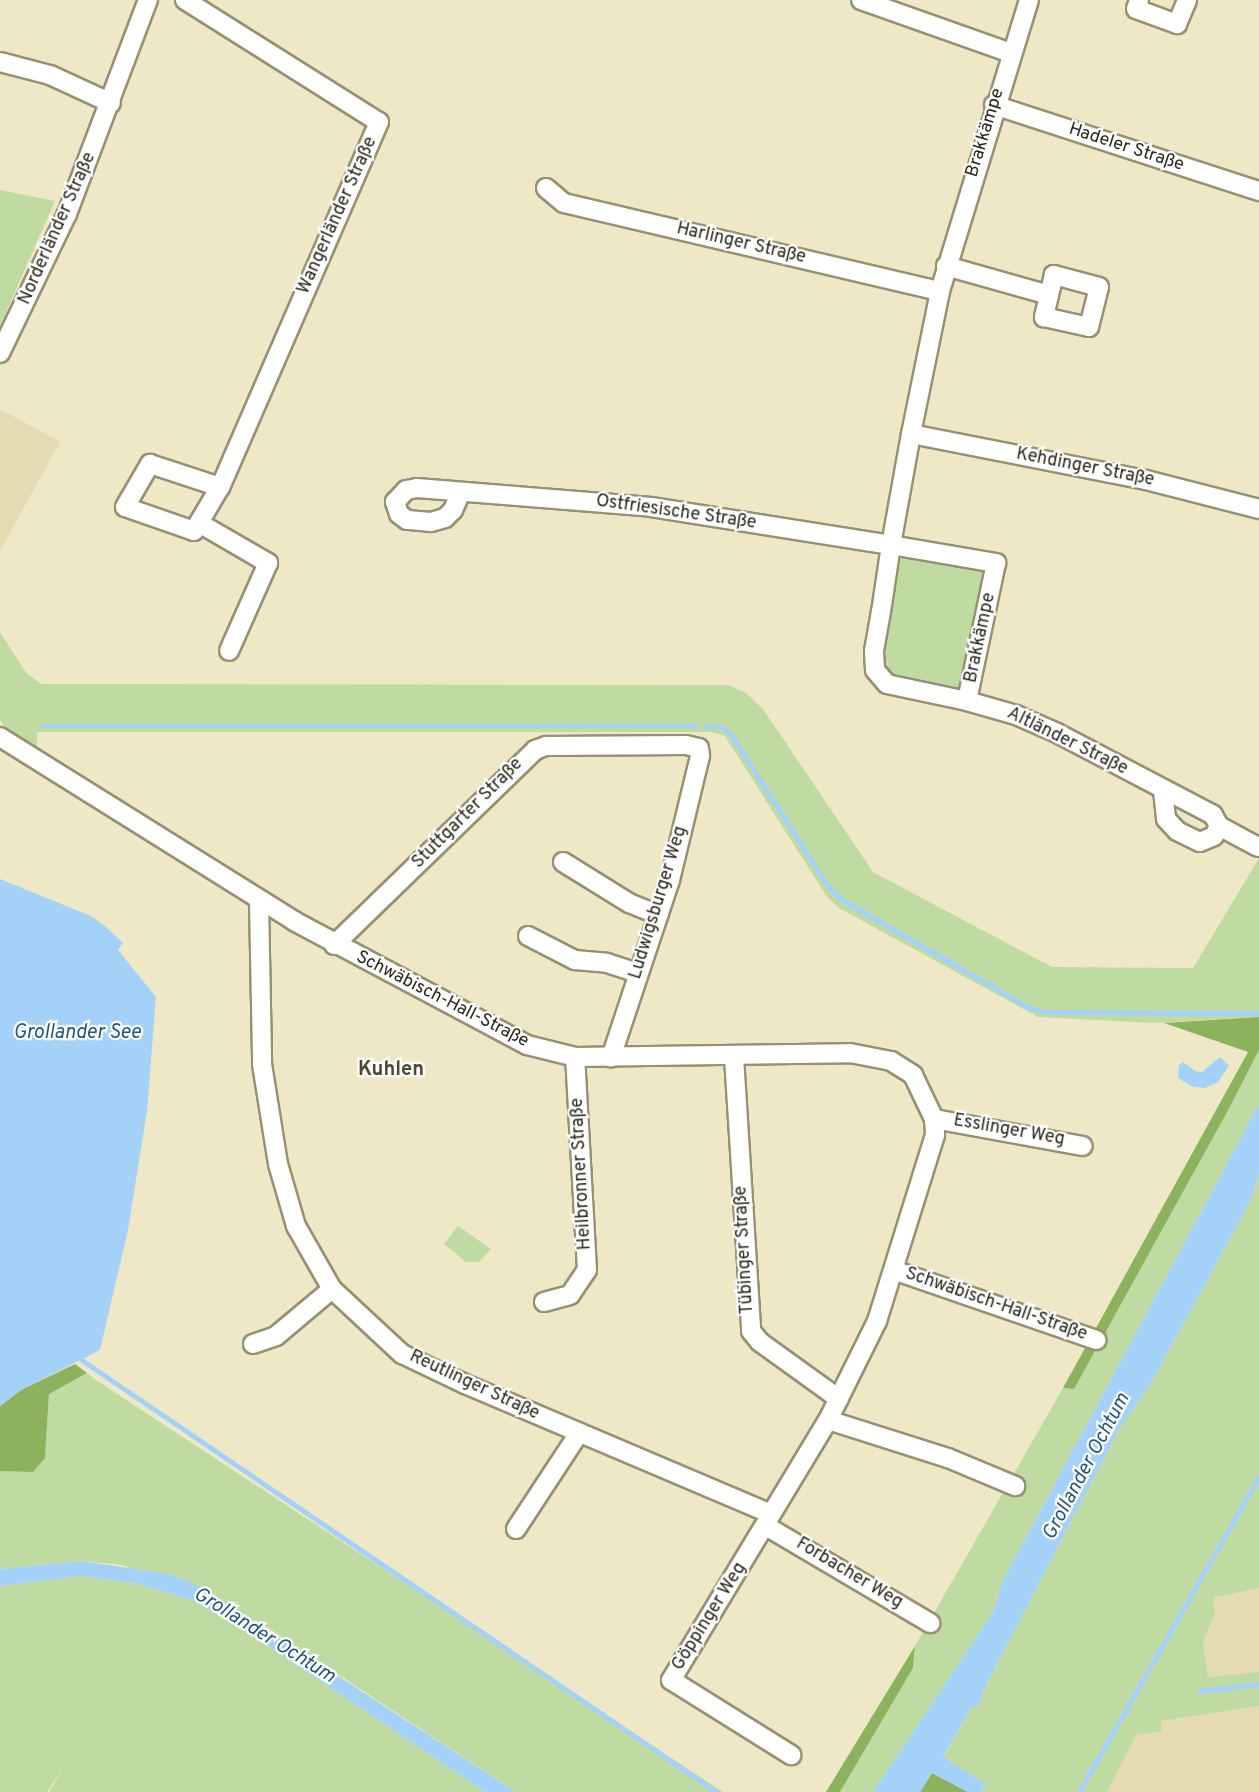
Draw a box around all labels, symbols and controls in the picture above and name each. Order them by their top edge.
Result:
street label: Brakkämpe [962,86,1010,180]
street label: Hadeler Straße [1066,119,1186,177]
street label: Wangerländer Straße [294,134,382,298]
street label: Norderländer Straße [15,150,101,308]
street label: Harlinger Straße [674,219,808,269]
street label: Kehdinger Straße [1014,444,1156,492]
street label: Ostfriesische Straße [594,491,758,535]
street label: Brakkämpe [961,591,1001,685]
street label: Altländer Straße [1003,703,1131,781]
street label: Stuttgarter Straße [408,754,528,874]
street label: Ludwigsburger Weg [625,824,693,982]
street label: Schwäbisch-Hall-Straße [352,947,532,1053]
water label: Grollander See [13,1021,141,1045]
district label: Kuhlen [358,1058,424,1082]
street label: Heilbronner Straße [567,1097,597,1251]
street label: Esslinger Weg [951,1111,1067,1151]
street label: Tübinger Straße [731,1185,759,1315]
street label: Schwäbisch-Hall-Straße [902,1264,1090,1346]
street label: Reutlinger Straße [406,1346,542,1426]
water label: Grollander Ochtum [1038,1389,1136,1545]
street label: Forbacher Weg [792,1534,906,1614]
street label: Göppinger Weg [668,1559,752,1675]
water label: Grollander Ochtum [189,1583,339,1689]

